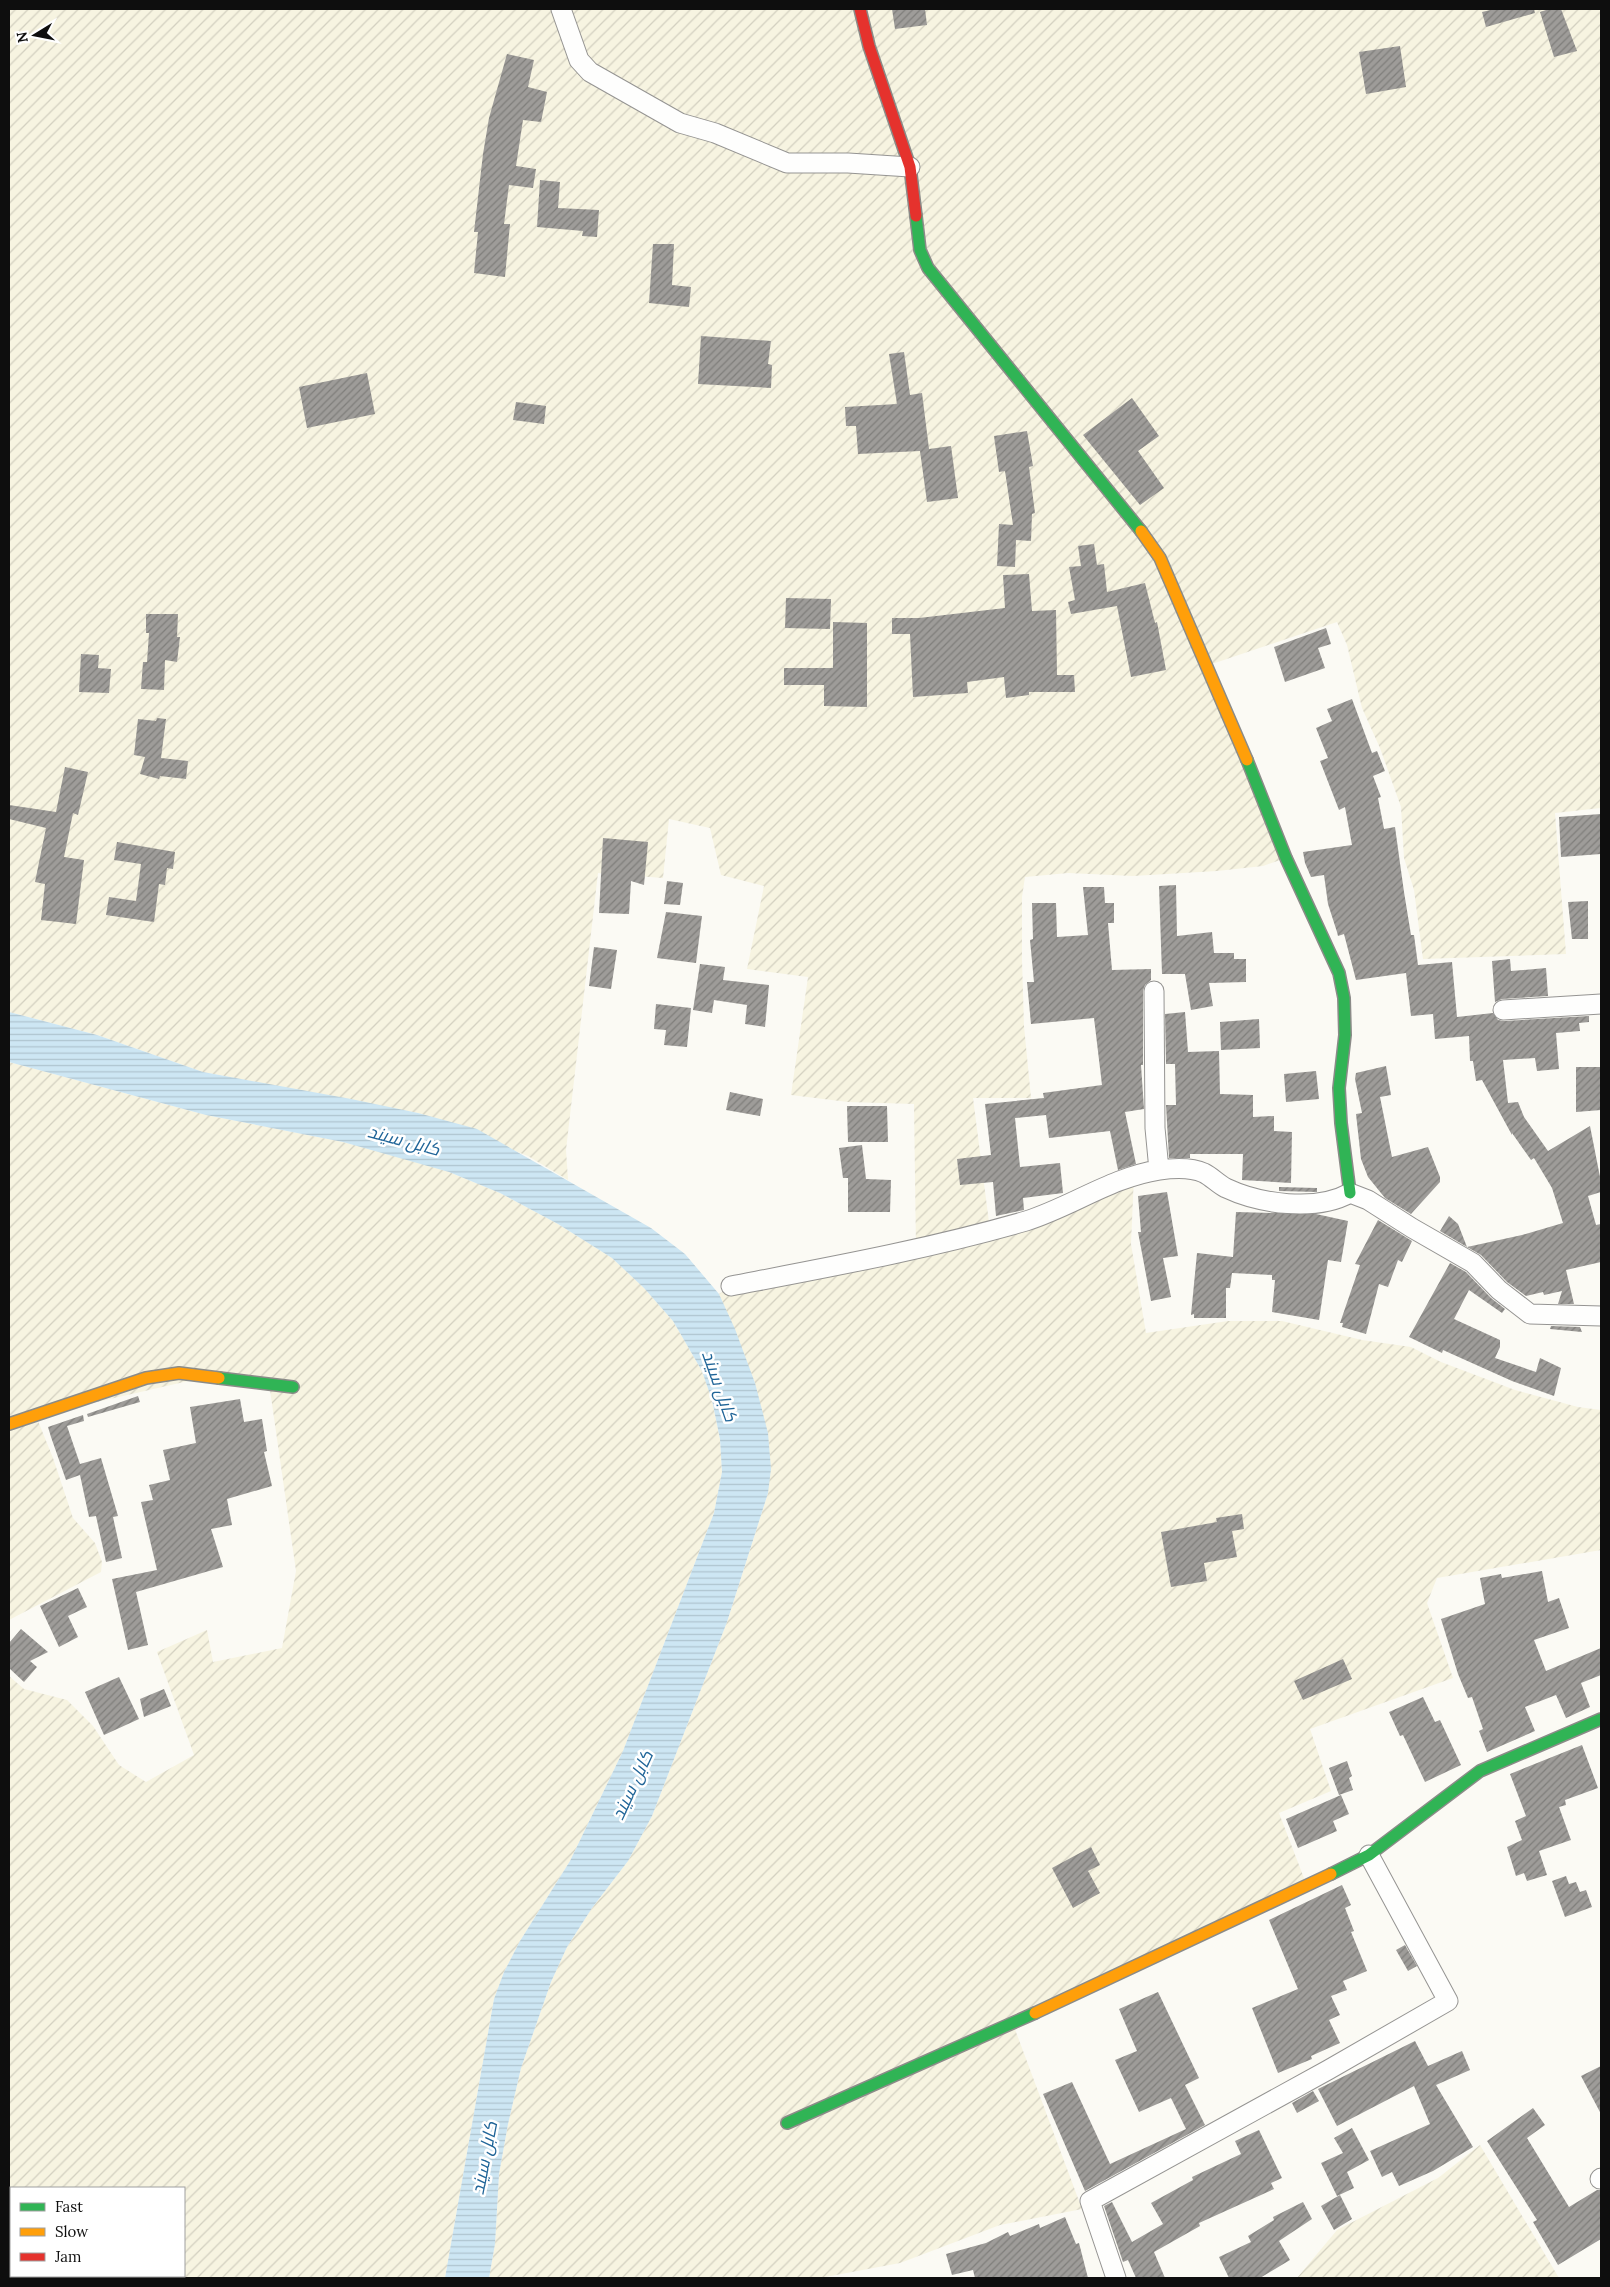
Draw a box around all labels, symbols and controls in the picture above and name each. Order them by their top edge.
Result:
north arrow [10,10,60,60]
text: N [12,30,32,44]
water label: کابل سيند [365,1119,443,1161]
water label: کابل سيند [697,1347,743,1425]
water label: کابل سيند [606,1746,658,1823]
water label: کابل سيند [466,2119,502,2196]
legend [10,2187,185,2277]
text: Fast [55,2197,83,2216]
text: Slow [55,2222,88,2241]
text: Jam [54,2247,82,2266]

